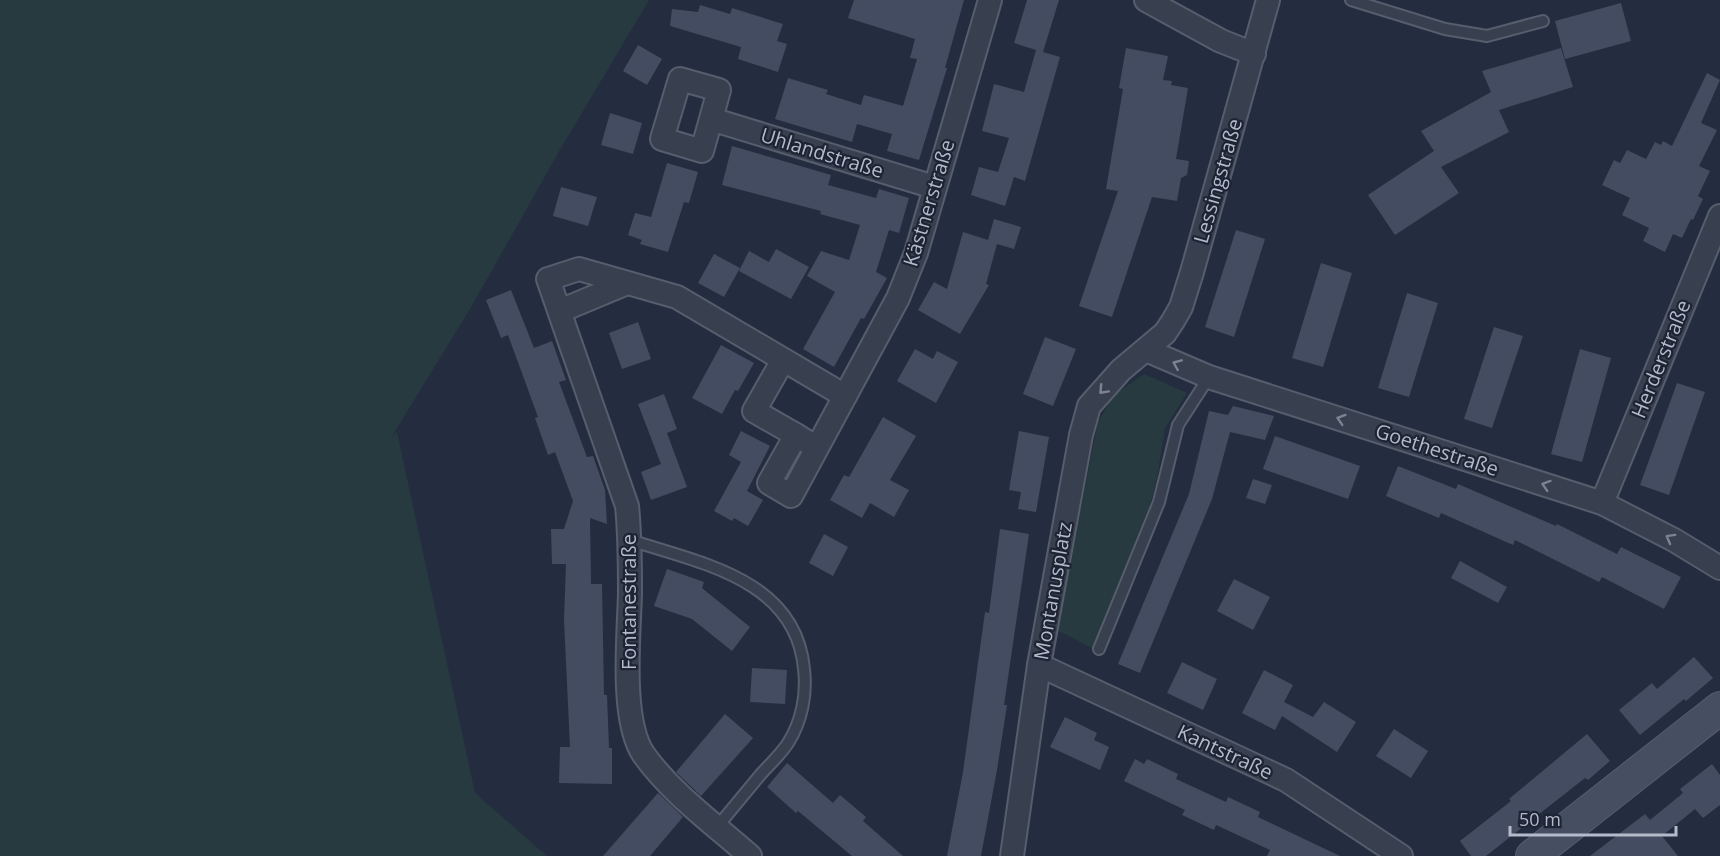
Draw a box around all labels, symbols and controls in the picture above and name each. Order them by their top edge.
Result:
street label: Lessingstraße [1187,115,1248,246]
street label: Uhlandstraße [757,121,887,184]
street label: Kästnerstraße [896,136,961,270]
street label: Herderstraße [1625,296,1697,422]
one-way arrow [1173,359,1184,371]
one-way arrow [1099,383,1110,393]
one-way arrow [1336,414,1347,426]
street label: Goethestraße [1372,417,1502,482]
one-way arrow [1541,480,1552,492]
street label: Montanusplatz [1027,520,1078,662]
street label: Fontanestraße [615,534,642,670]
one-way arrow [1666,534,1676,545]
street label: Kantstraße [1173,718,1277,785]
scale bar [1510,799,1676,837]
text: 50 m [1519,807,1561,831]

